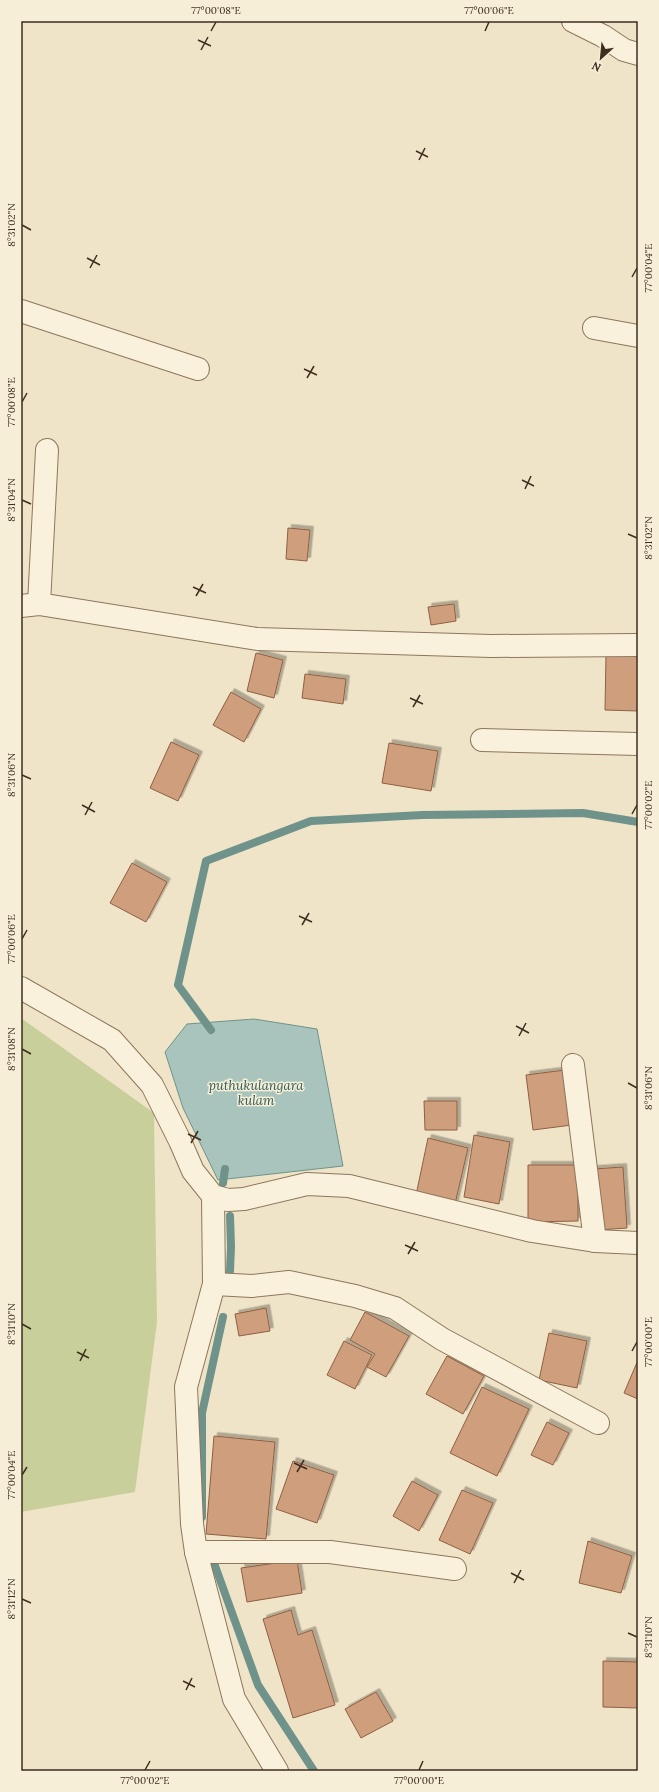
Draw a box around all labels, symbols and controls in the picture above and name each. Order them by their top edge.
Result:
text: 77°00'08"E [191,4,241,17]
text: 77°00'06"E [464,4,514,17]
north arrow [581,38,621,78]
text: N [589,59,603,75]
text: 8°31'02"N [5,203,18,247]
text: 77°00'04"E [642,244,655,292]
text: 77°00'08"E [5,377,18,427]
text: 8°31'04"N [5,478,18,522]
text: 8°31'02"N [642,516,655,560]
text: 8°31'06"N [5,753,18,797]
text: 77°00'02"E [642,781,655,829]
text: 77°00'06"E [5,914,18,964]
text: 8°31'08"N [5,1027,18,1071]
text: 8°31'06"N [642,1066,655,1110]
water label: puthukulangara kulam [209,1077,304,1109]
text: 8°31'10"N [5,1303,18,1345]
text: 77°00'00"E [642,1317,655,1367]
text: 77°00'04"E [5,1451,18,1499]
text: 8°31'12"N [5,1578,18,1620]
text: 8°31'10"N [642,1616,655,1658]
text: 77°00'02"E [121,1774,169,1787]
text: 77°00'00"E [394,1774,444,1787]

